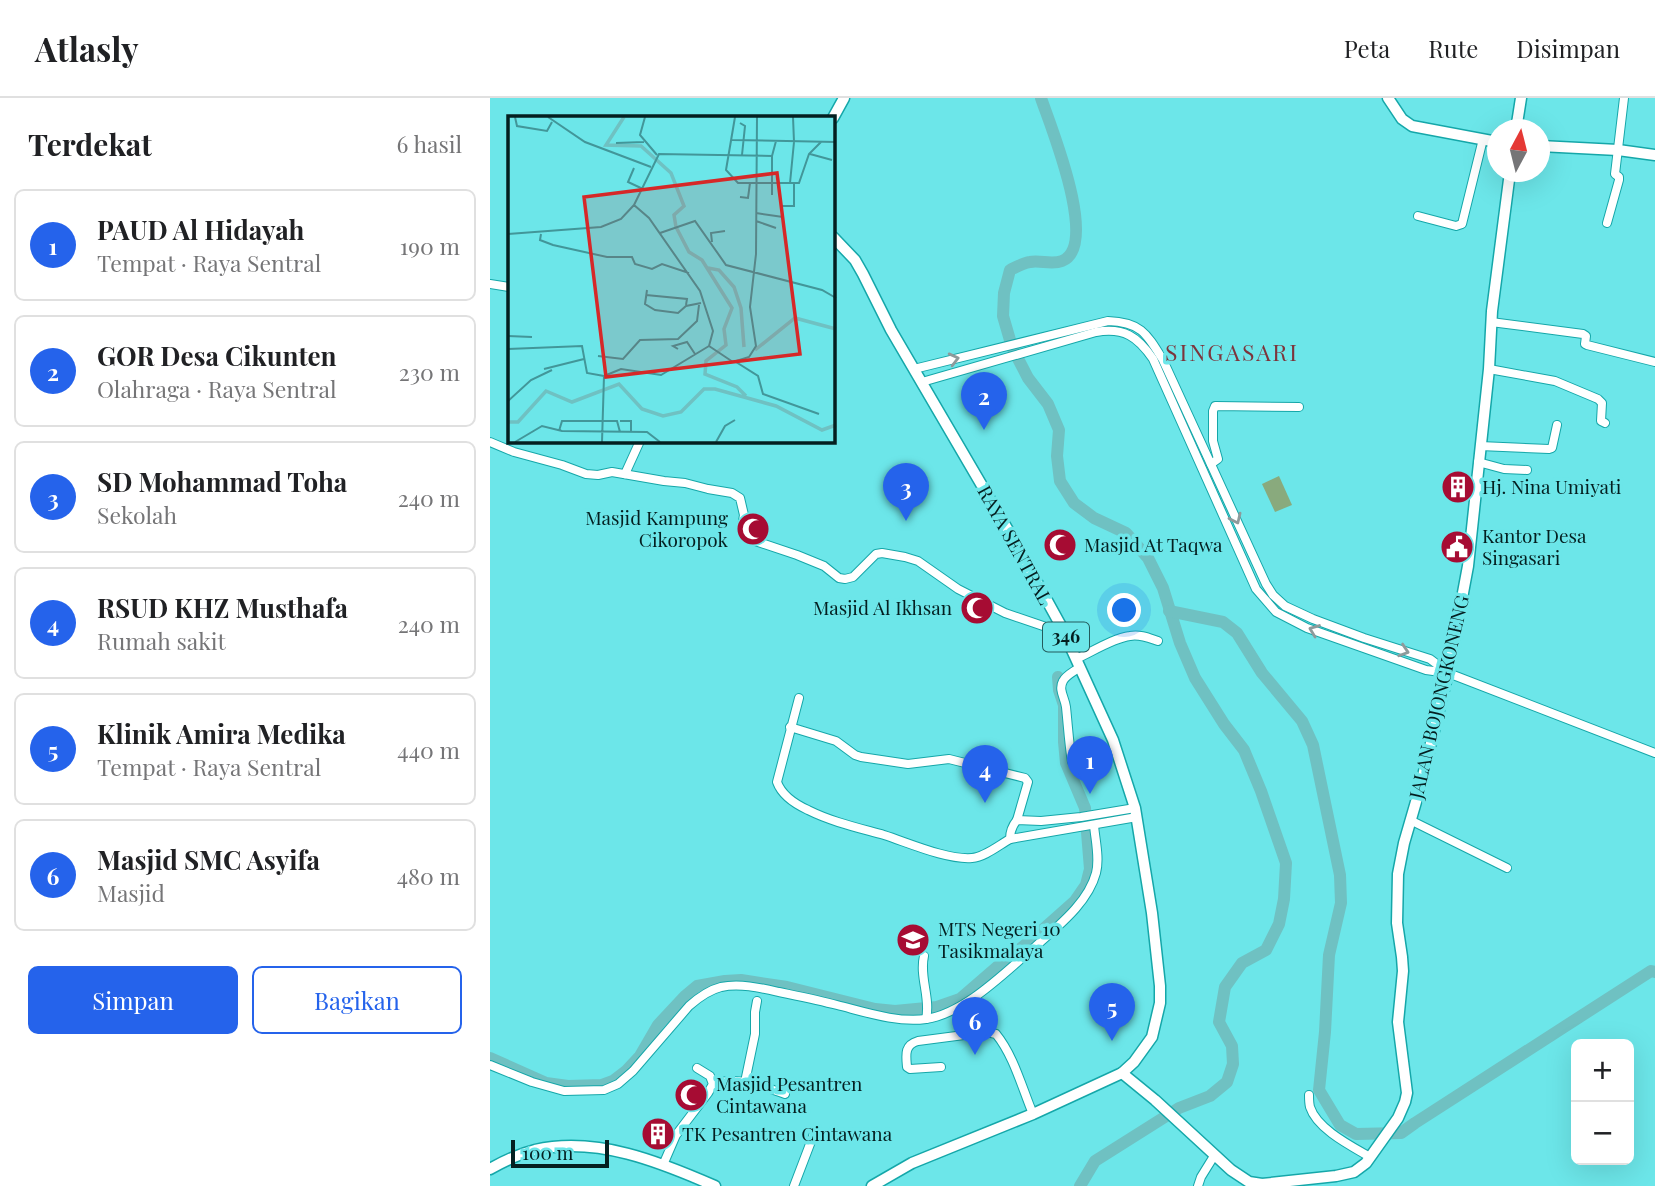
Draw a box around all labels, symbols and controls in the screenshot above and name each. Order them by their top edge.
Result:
text: Atlasly [35,26,139,70]
text: Peta [1344,32,1390,64]
text: Rute [1428,32,1478,64]
text: Disimpan [1516,32,1620,64]
inset map [508,116,835,443]
north arrow [1487,119,1550,182]
text: Terdekat [28,124,152,164]
text: 6 hasil [396,128,462,159]
text: PAUD Al Hidayah [97,212,304,247]
text: 1 [49,230,57,261]
text: 190 m [400,230,460,261]
text: Tempat · Raya Sentral [97,247,321,278]
district label: SINGASARI [1165,336,1299,367]
text: GOR Desa Cikunten [97,338,336,373]
one-way arrow [948,353,960,367]
text: 2 [47,356,59,387]
text: 230 m [399,356,460,387]
pin: 2 [961,372,1007,430]
text: Olahraga · Raya Sentral [97,373,336,404]
pin: 3 [883,463,929,521]
text: SD Mohammad Toha [97,464,347,499]
building icon: Hj. Nina Umiyati [1439,468,1477,506]
place label: Hj. Nina Umiyati [1482,473,1622,499]
street label: RAYA SENTRAL [972,480,1059,609]
text: 3 [47,482,59,513]
text: 240 m [398,482,460,513]
text: Sekolah [97,499,177,530]
place label: Masjid Kampung Cikoropok [585,504,729,552]
mosque icon: Masjid Kampung Cikoropok [734,510,772,548]
one-way arrow [1228,512,1242,525]
place label: Kantor Desa Singasari [1482,522,1587,570]
mosque icon: Masjid At Taqwa [1041,526,1079,564]
public building icon: Kantor Desa Singasari [1438,528,1476,566]
place label: Masjid At Taqwa [1084,531,1223,557]
mosque icon: Masjid Al Ikhsan [958,589,996,627]
text: RSUD KHZ Musthafa [97,590,348,625]
your location [1107,593,1141,627]
street label: JALAN BOJONGKONENG [1402,593,1474,802]
place label: Masjid Al Ikhsan [813,594,953,620]
text: 4 [47,608,59,639]
text: 240 m [398,608,460,639]
road number: 346 [1043,622,1089,652]
text: Rumah sakit [97,625,226,656]
one-way arrow [1308,625,1320,639]
one-way arrow [1397,642,1409,657]
text: Klinik Amira Medika [97,716,346,751]
text: 5 [48,734,58,765]
text: 440 m [397,734,460,765]
pin: 1 [1067,736,1113,794]
pin: 4 [962,745,1008,803]
text: Tempat · Raya Sentral [97,751,321,782]
text: Masjid SMC Asyifa [97,842,320,877]
text: 6 [47,860,59,891]
text: 480 m [397,860,460,891]
text: Masjid [97,877,165,908]
place label: MTS Negeri 10 Tasikmalaya [938,915,1061,963]
school or university icon: MTS Negeri 10 Tasikmalaya [894,921,932,959]
button: Simpan [28,966,238,1034]
button: Bagikan [252,966,462,1034]
pin: 5 [1089,983,1135,1041]
pin: 6 [952,997,998,1055]
map controls [1571,1039,1634,1165]
button: + [1571,1039,1634,1102]
place label: Masjid Pesantren Cintawana [716,1070,863,1118]
mosque icon: Masjid Pesantren Cintawana [672,1076,710,1114]
button: − [1571,1102,1634,1165]
building icon: TK Pesantren Cintawana [639,1115,677,1153]
place label: TK Pesantren Cintawana [682,1120,893,1146]
scale bar [511,1137,609,1169]
text: 100 m [522,1139,573,1165]

